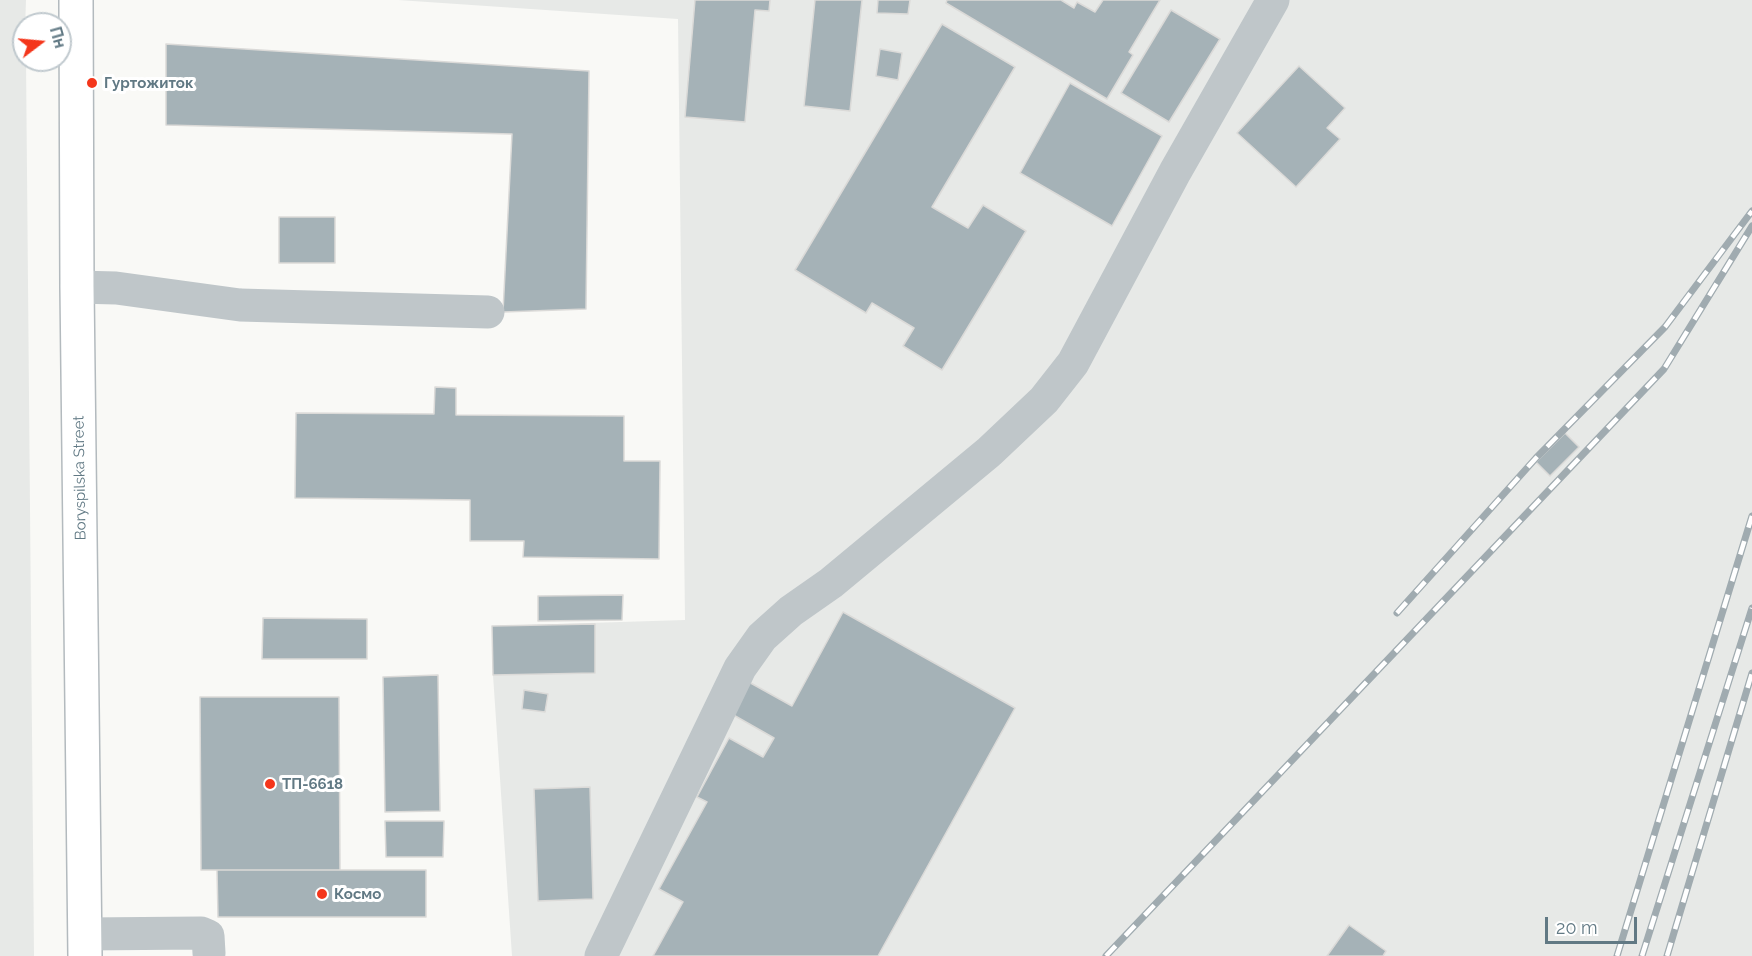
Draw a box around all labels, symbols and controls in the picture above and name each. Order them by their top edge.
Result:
north arrow [12,12,72,72]
text: Пн [46,25,70,50]
place label: Гуртожиток [104,74,193,92]
marker: Гуртожиток [85,76,99,90]
street label: Boryspilska Street [70,415,90,541]
place label: ТП-6618 [282,775,343,793]
marker: ТП-6618 [263,777,277,791]
place label: Космо [334,885,381,903]
marker: Космо [315,887,329,901]
scale bar [1548,905,1640,943]
text: 20 m [1556,917,1598,938]

